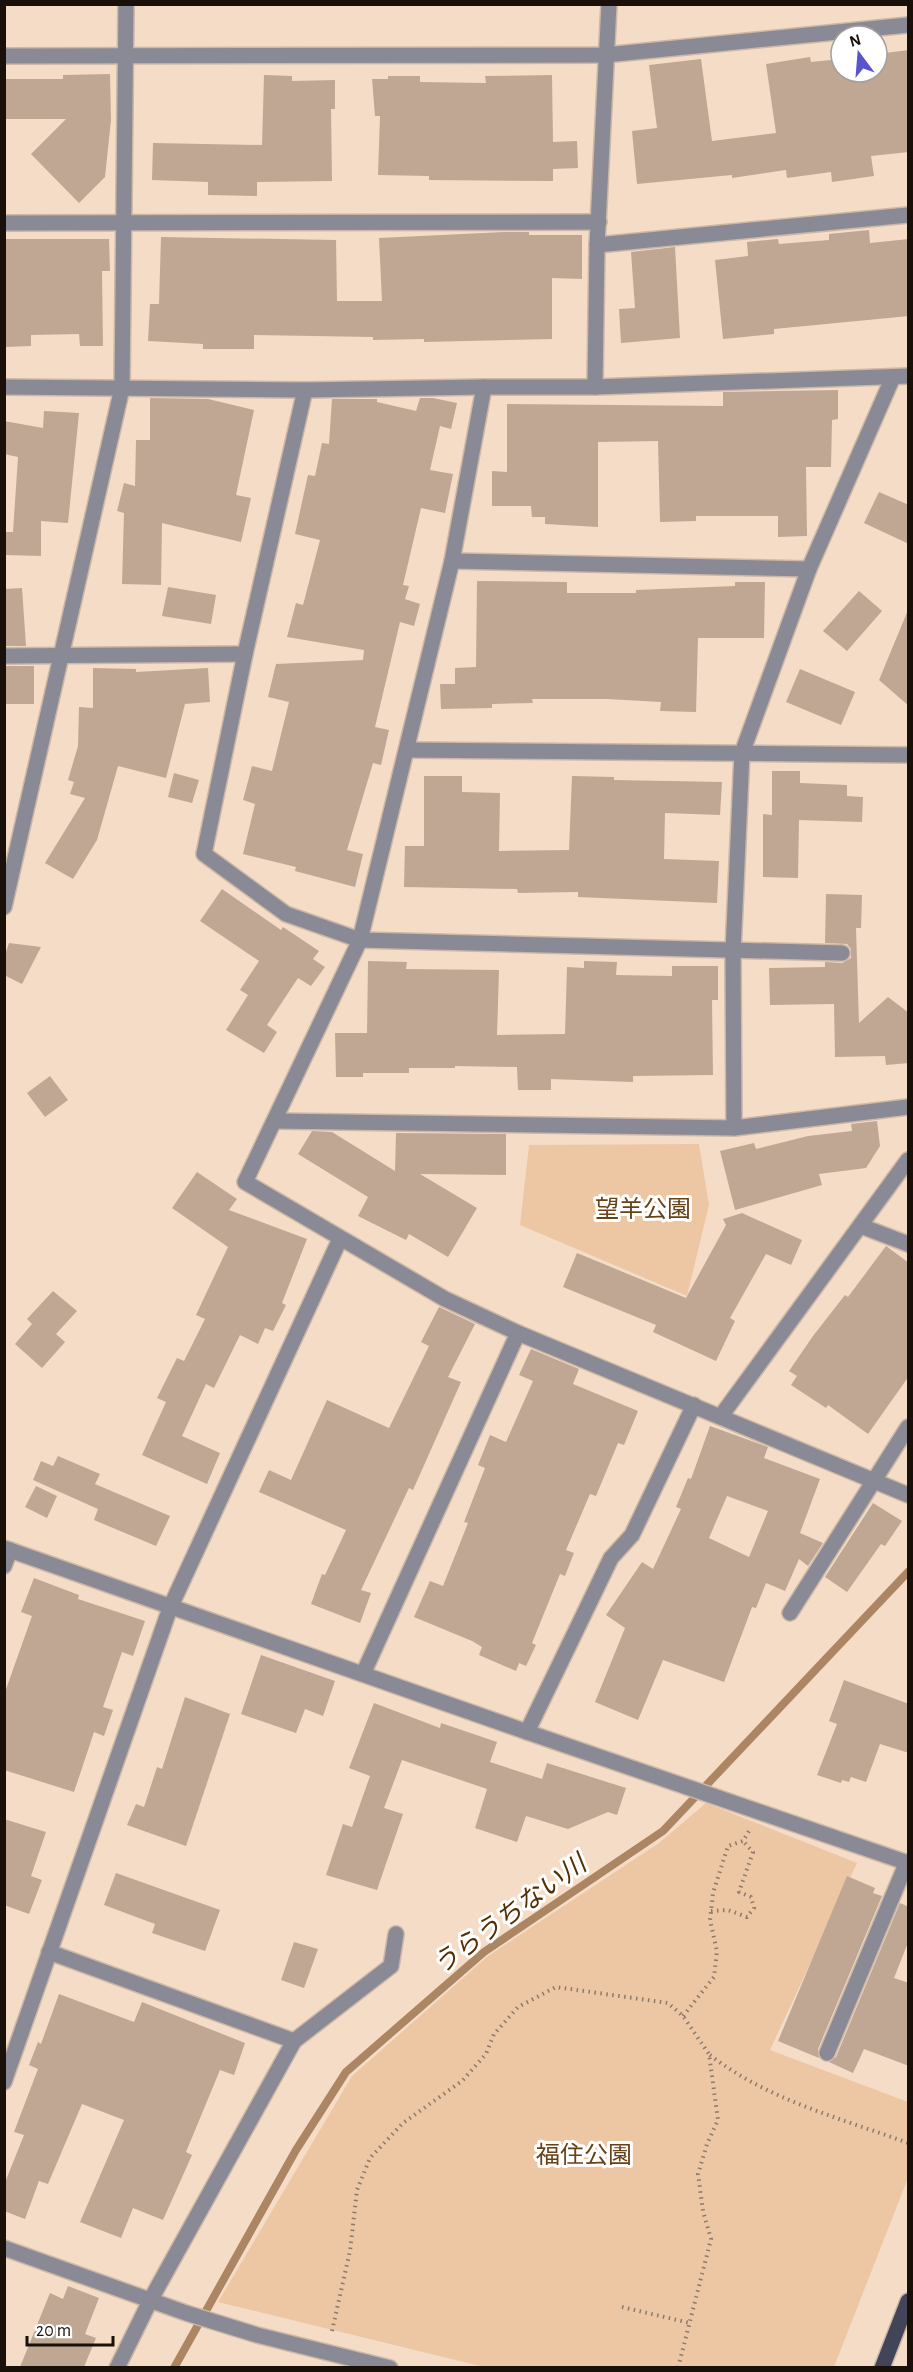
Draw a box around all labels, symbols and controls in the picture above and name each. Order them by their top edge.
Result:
north arrow [829,24,889,84]
text: N [848,31,863,50]
park label: 望羊公園 [595,1196,691,1222]
water label: うらうちない川 [428,1849,593,1979]
park label: 福住公園 [536,2142,632,2168]
scale bar [27,2309,112,2347]
text: 20 m [36,2322,71,2340]

